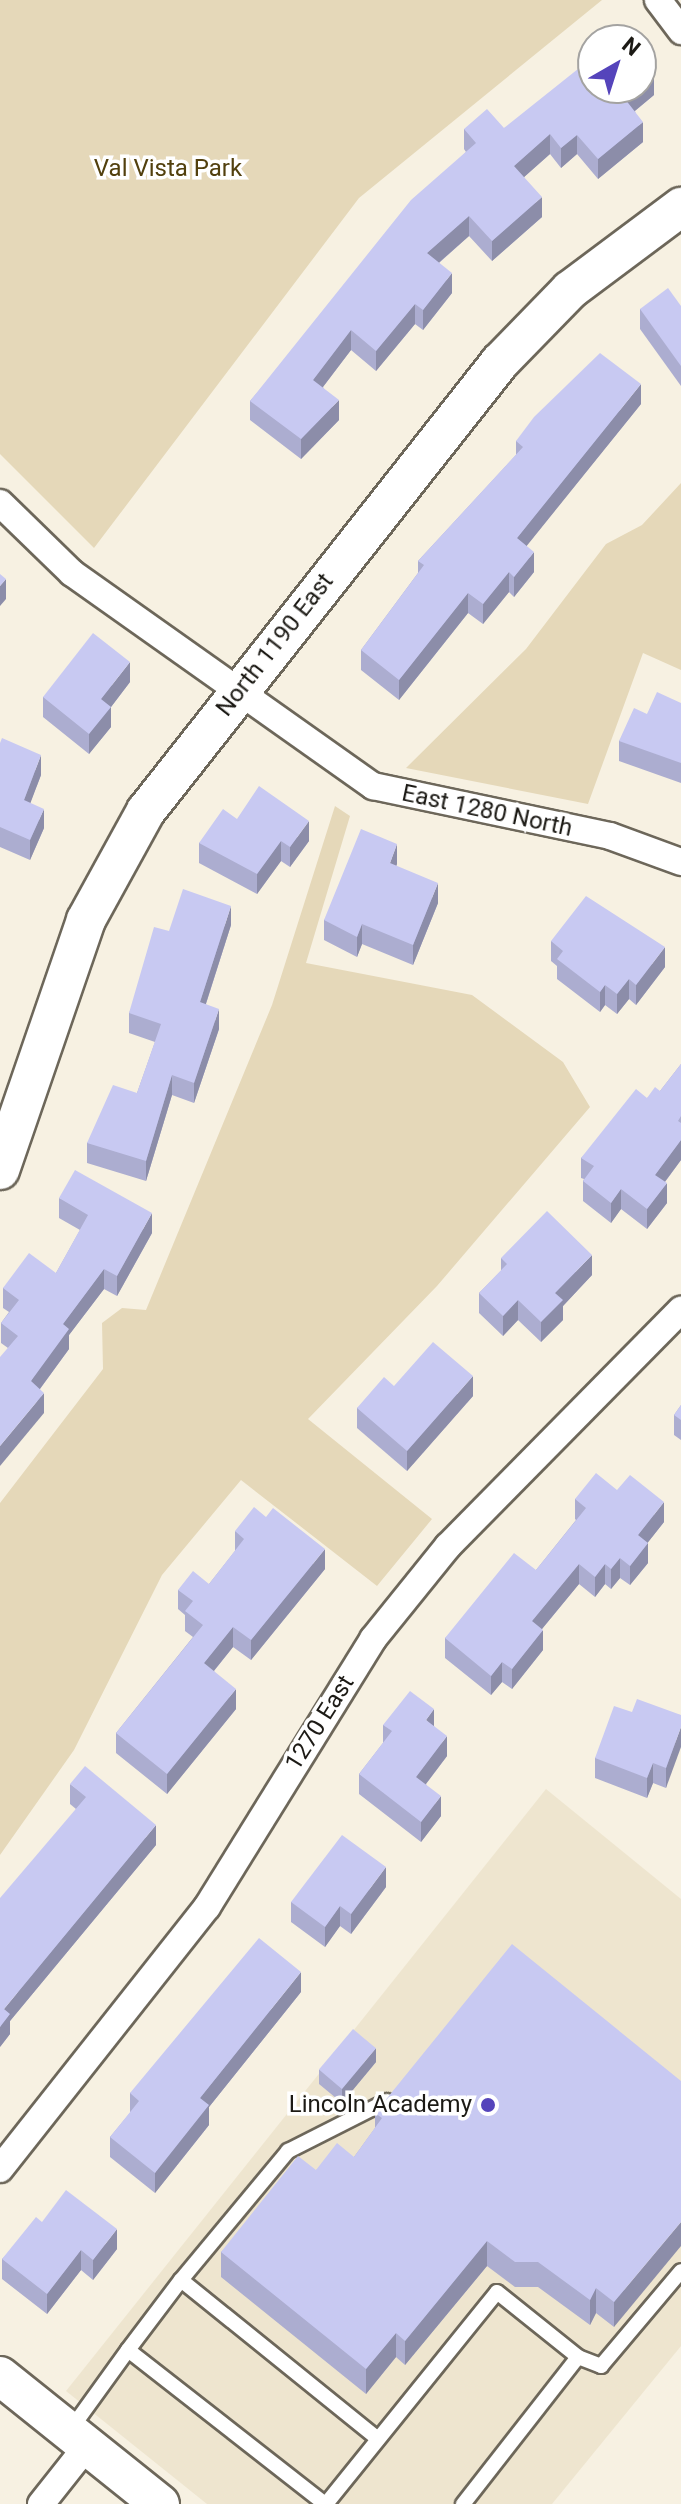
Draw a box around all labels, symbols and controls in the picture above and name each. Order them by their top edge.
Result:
north arrow [577,24,657,104]
text: N [617,32,645,61]
park label: Val Vista Park [94,155,242,183]
street label: North 1190 East [210,568,340,722]
street label: East 1280 North [399,779,575,843]
street label: 1270 East [279,1670,361,1776]
place label: Lincoln Academy [289,2091,472,2119]
marker: Lincoln Academy [479,2096,497,2114]

